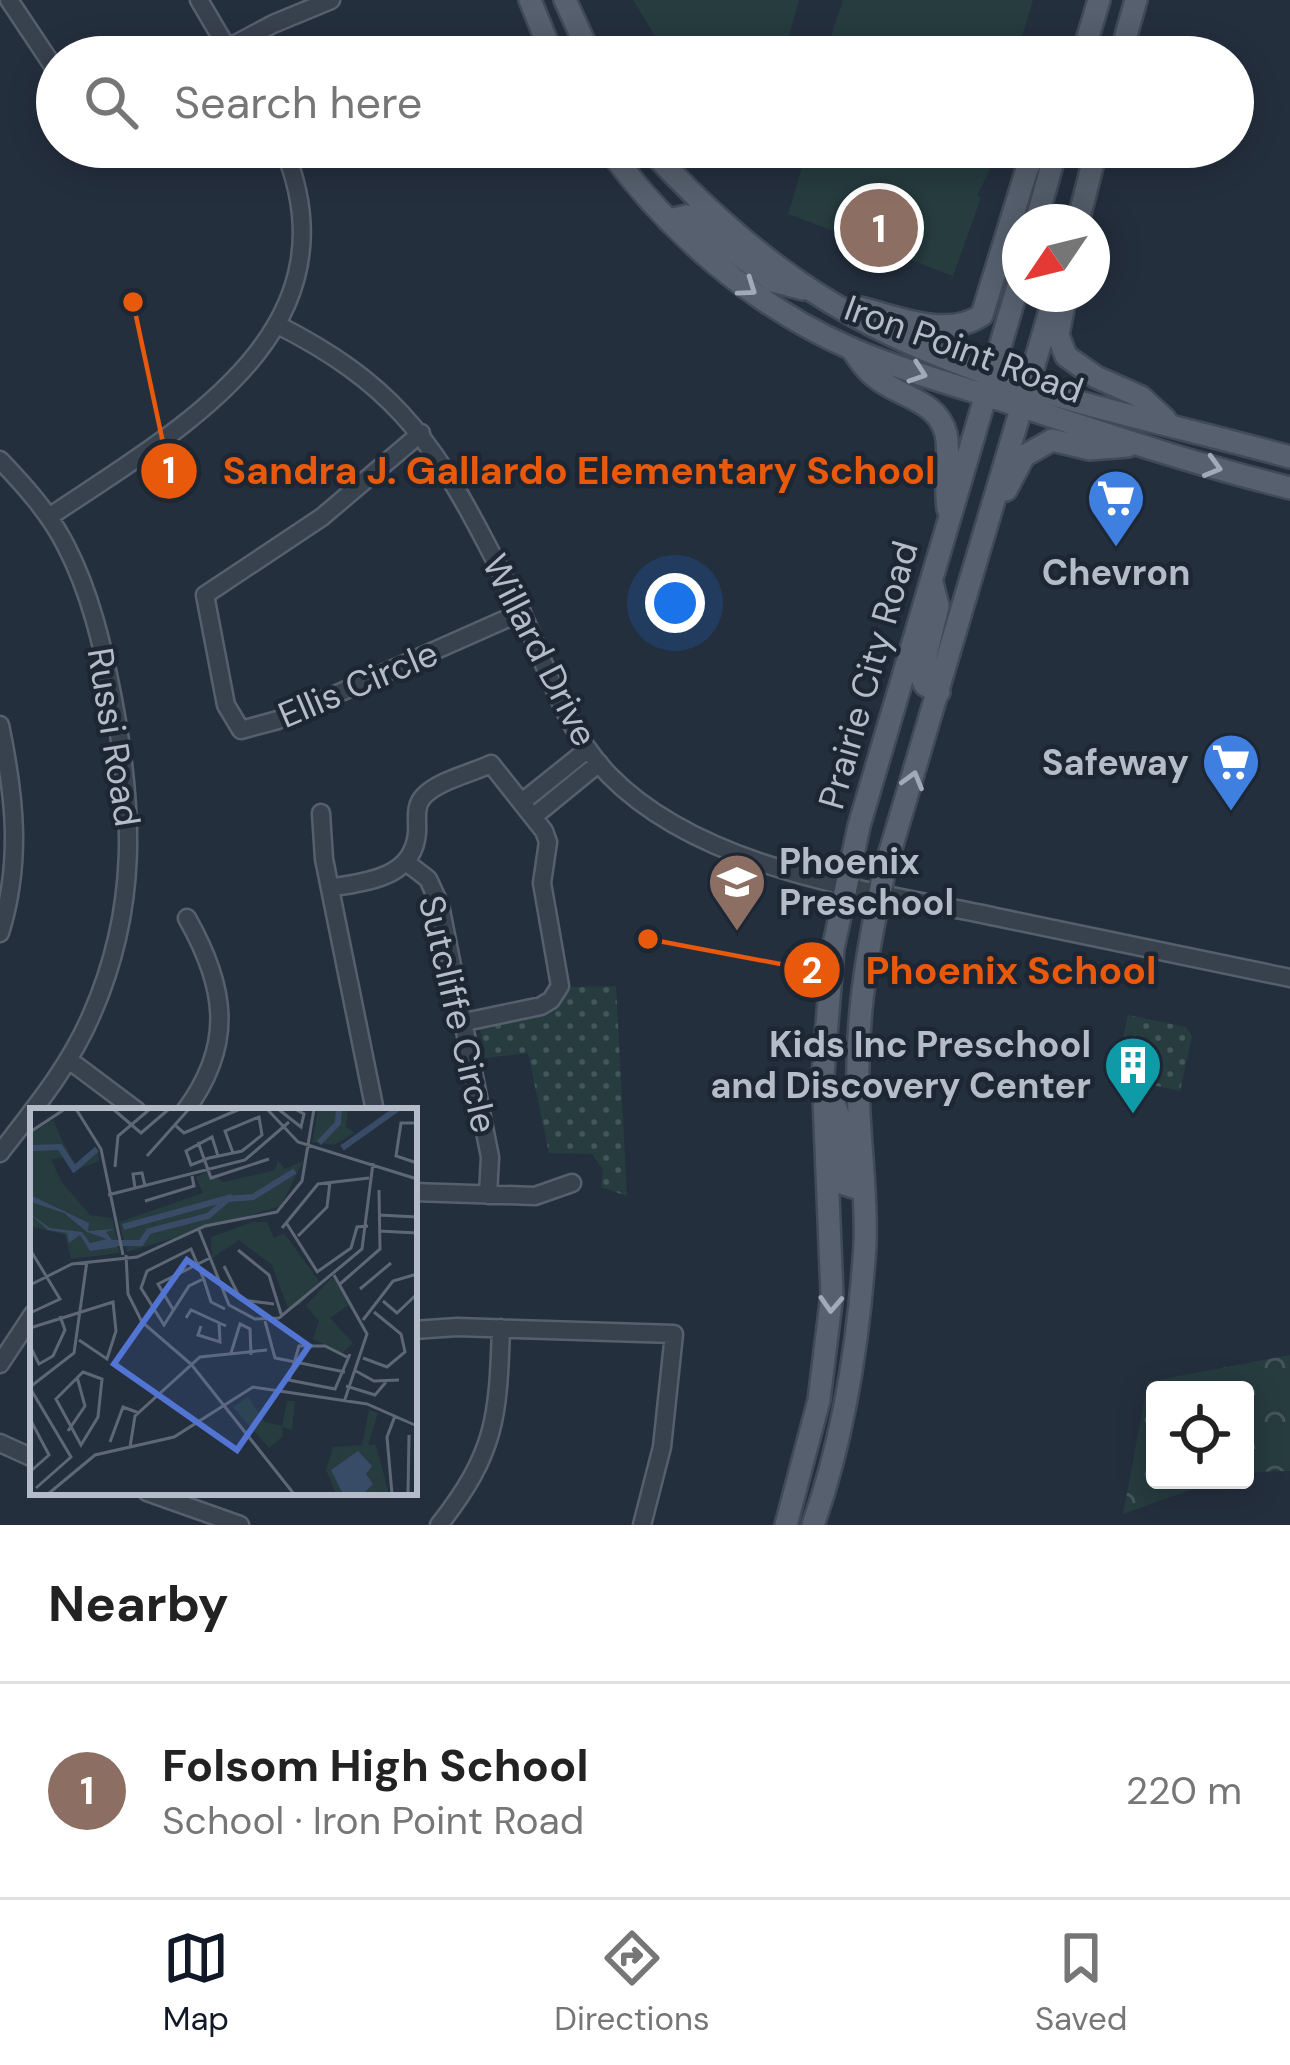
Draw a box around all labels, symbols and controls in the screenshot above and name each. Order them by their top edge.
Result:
search box [36,36,1254,168]
icon: search [78,69,144,135]
text: Search here [174,73,422,132]
pin: 1 [840,183,918,273]
north arrow [1002,204,1110,312]
one-way arrow [735,274,757,296]
street label: Iron Point Road [838,284,1090,414]
one-way arrow [906,359,927,383]
callout: Sandra J. Gallardo Elementary School [139,433,960,508]
text: Sandra J. Gallardo Elementary School [223,445,935,496]
text: 1 [162,447,176,494]
one-way arrow [1202,453,1223,478]
supermarket icon: Chevron [1085,467,1147,549]
street label: Prairie City Road [807,536,929,814]
street label: Willard Drive [472,546,608,754]
place label: Chevron [1042,549,1190,596]
your location [645,573,705,633]
street label: Ellis Circle [271,629,445,739]
street label: Russi Road [77,644,151,830]
supermarket icon: Safeway [1200,731,1262,813]
place label: Safeway [1042,739,1189,786]
one-way arrow [898,770,923,791]
place label: Phoenix Preschool [779,838,954,926]
school or university icon: Phoenix Preschool [706,851,768,933]
street label: Sutcliffe Circle [408,891,508,1137]
callout: Phoenix School [782,933,1181,1008]
text: Phoenix School [866,945,1156,996]
text: 2 [802,947,822,994]
place label: Kids Inc Preschool and Discovery Center [710,1021,1091,1109]
building icon: Kids Inc Preschool and Discovery Center [1102,1034,1164,1116]
inset map [30,1108,417,1495]
one-way arrow [818,1295,844,1314]
map controls [1146,1381,1254,1489]
button: locate [1146,1381,1254,1489]
text: Nearby [48,1570,229,1637]
text: Folsom High School [162,1736,589,1795]
text: 1 [80,1765,94,1816]
text: 220 m [1126,1765,1242,1816]
text: School · Iron Point Road [162,1795,584,1846]
tab: Map [163,1925,229,2040]
tab: Directions [554,1925,710,2040]
tab: Saved [1035,1925,1127,2040]

